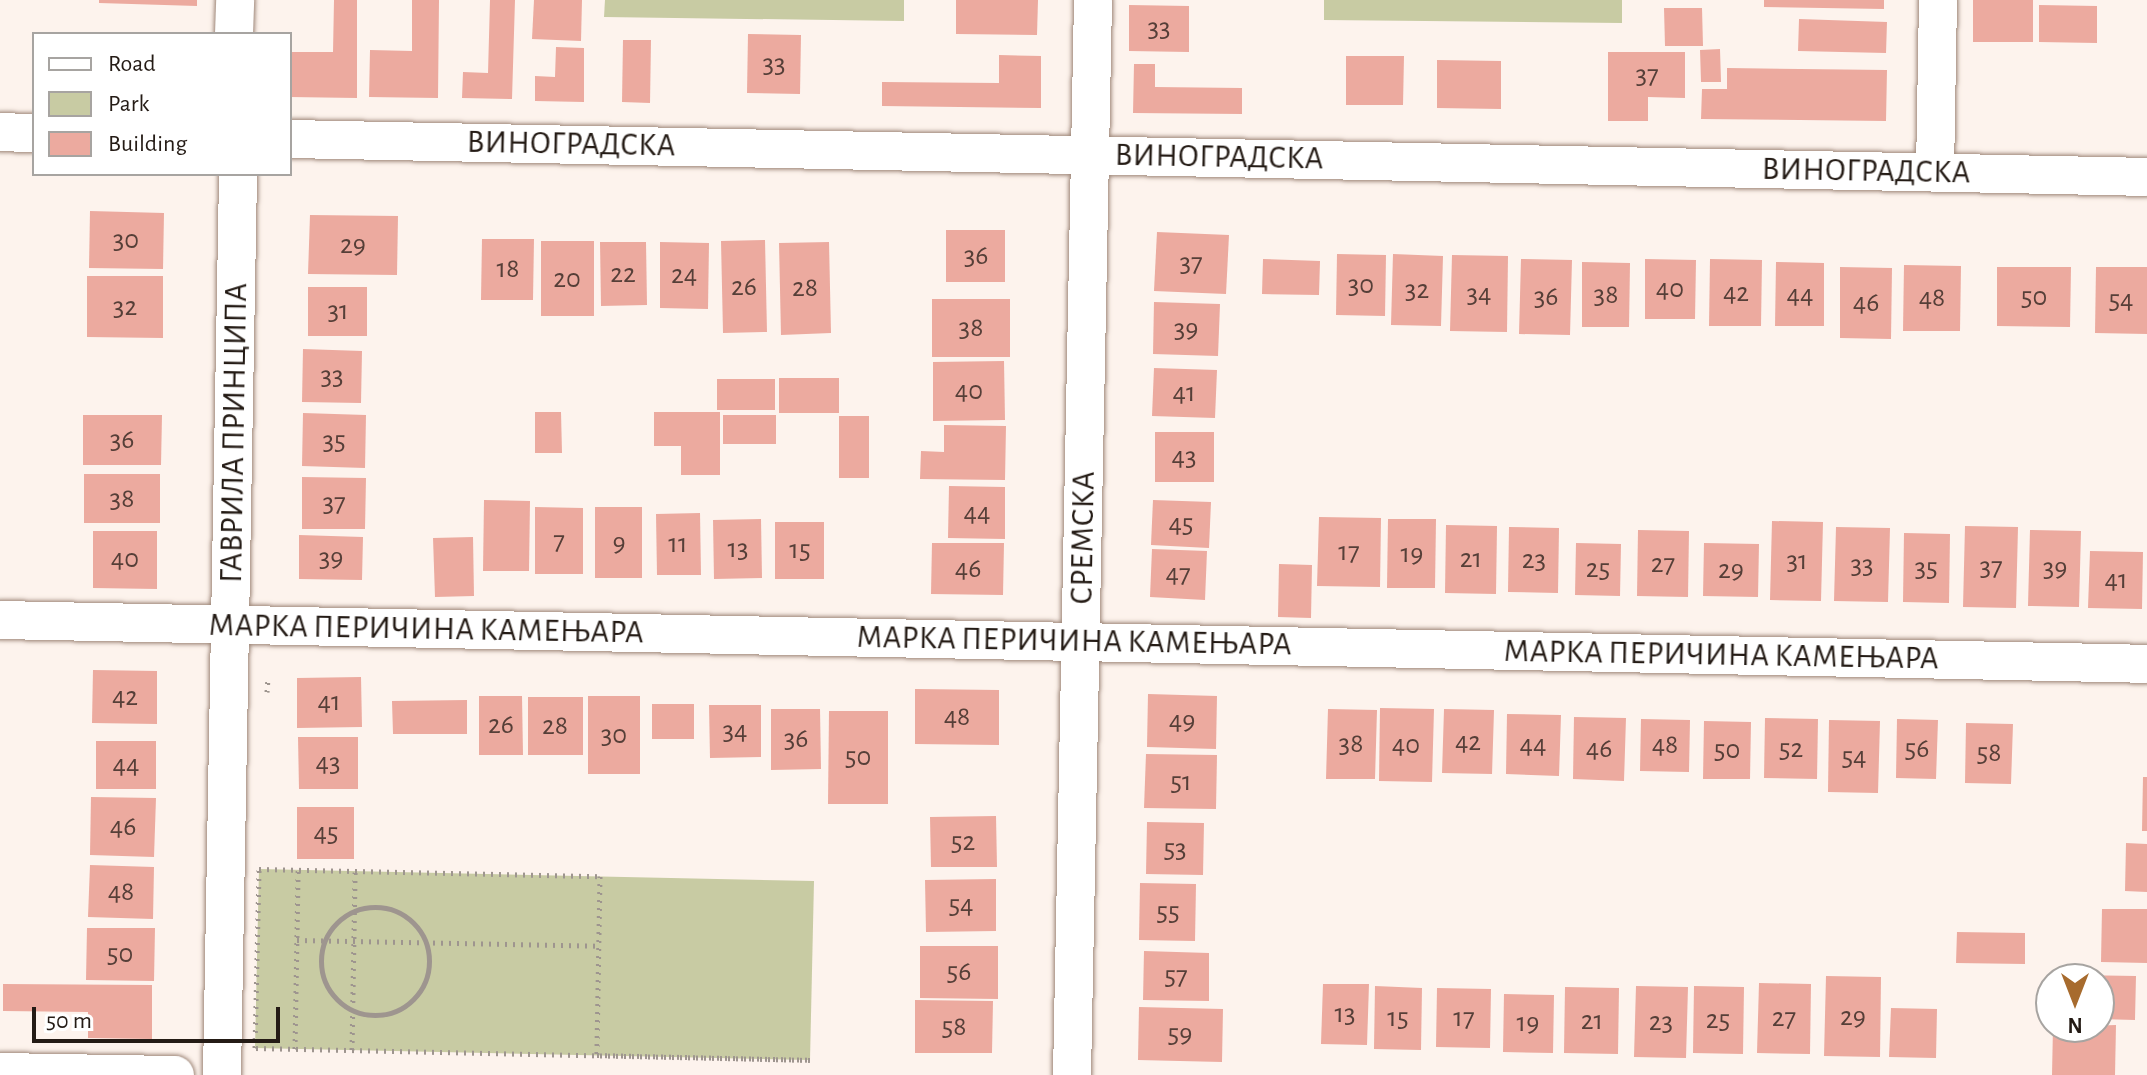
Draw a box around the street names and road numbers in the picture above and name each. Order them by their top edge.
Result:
street label: ВИНОГРАДСКА [466,123,676,165]
street label: ВИНОГРАДСКА [1114,136,1324,178]
street label: ВИНОГРАДСКА [1761,150,1971,192]
street label: ГАВРИЛА ПРИНЦИПА [212,282,256,584]
street label: СРЕМСКА [1063,471,1103,605]
street label: МАРКА ПЕРИЧИНА КАМЕЊАРА [208,606,644,652]
street label: МАРКА ПЕРИЧИНА КАМЕЊАРА [856,618,1292,664]
street label: МАРКА ПЕРИЧИНА КАМЕЊАРА [1503,632,1939,678]

